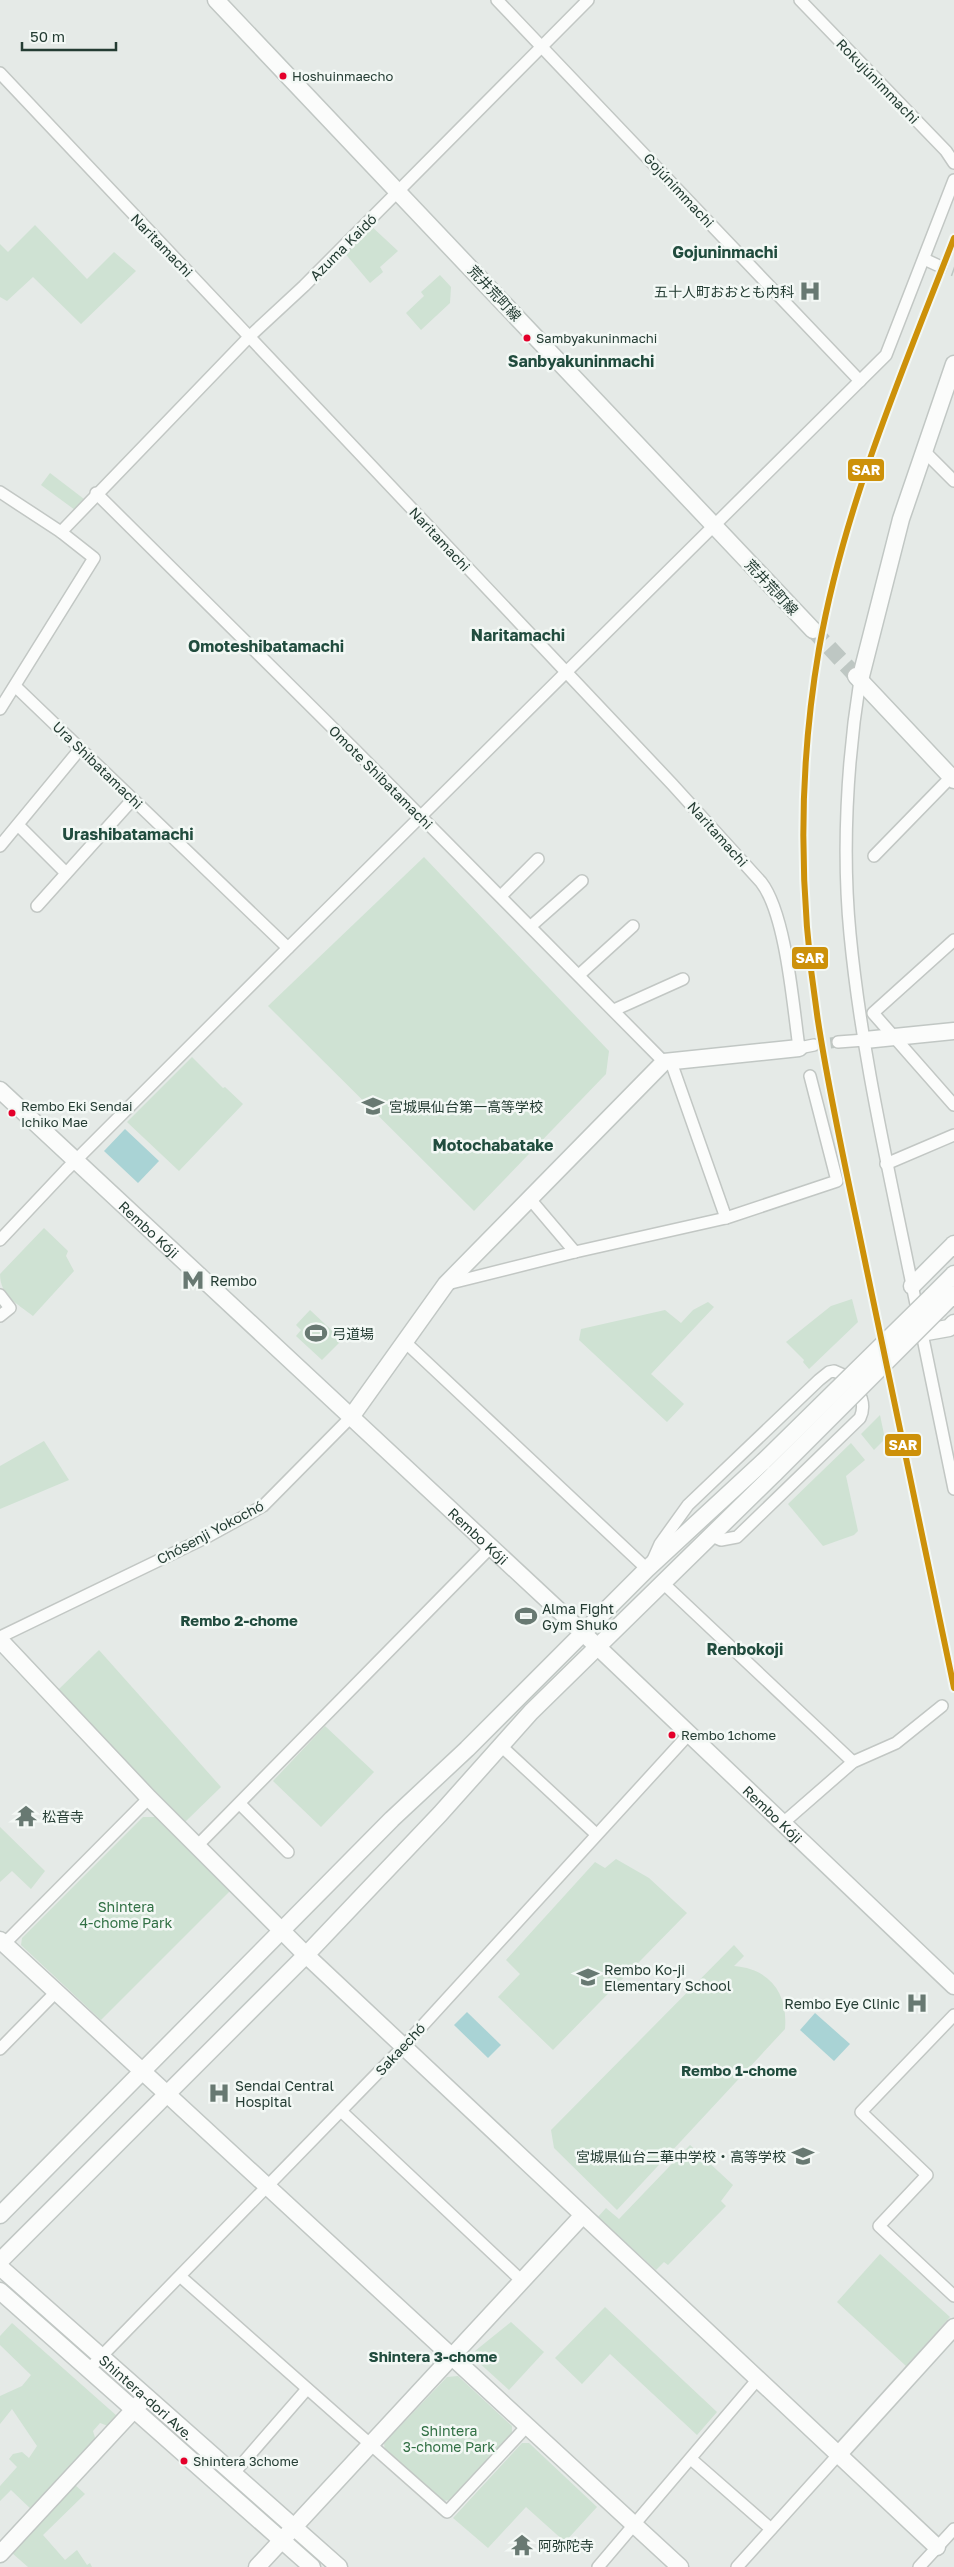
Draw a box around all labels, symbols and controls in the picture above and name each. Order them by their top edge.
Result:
scale bar [22,20,116,52]
text: 50 m [30,27,65,45]
street label: Rokujúnimmachi [833,35,923,127]
place label: Hoshuinmaecho [292,68,393,84]
marker: Hoshuinmaecho [278,71,288,81]
street label: Gojúnimmachi [640,149,718,231]
street label: Naritamachi [128,210,196,280]
street label: Azuma Kaidó [306,210,380,284]
district label: Gojuninmachi [672,242,778,262]
street label: 荒井荒町線 [465,262,525,324]
hospital icon: 五十人町おおとも内科 [797,278,823,304]
place label: 五十人町おおとも内科 [654,283,794,300]
place label: Sambyakuninmachi [536,330,657,346]
marker: Sambyakuninmachi [522,333,532,343]
district label: Sanbyakuninmachi [508,351,654,371]
line badge: SAR [847,458,885,482]
text: SAR [852,461,881,478]
street label: Naritamachi [406,503,474,575]
street label: 荒井荒町線 [742,556,802,618]
district label: Naritamachi [471,625,565,645]
district label: Omoteshibatamachi [188,636,344,656]
street label: Ura Shibatamachi [49,718,147,812]
street label: Omote Shibatamachi [326,722,436,832]
street label: Naritamachi [684,798,752,870]
district label: Urashibatamachi [62,824,194,844]
line badge: SAR [791,946,829,970]
text: SAR [796,949,825,966]
school or university icon: 宮城県仙台第一高等学校 [360,1093,386,1119]
place label: Rembo Eki Sendai Ichiko Mae [21,1098,133,1130]
place label: 宮城県仙台第一高等学校 [389,1098,543,1115]
marker: Rembo Eki Sendai Ichiko Mae [7,1108,17,1118]
district label: Motochabatake [432,1135,554,1155]
street label: Rembo Kóji [116,1197,183,1261]
metro station icon: Rembo [180,1267,206,1293]
place label: Rembo [210,1272,257,1289]
sports icon: 弓道場 [303,1320,329,1346]
place label: 弓道場 [332,1325,374,1342]
line badge: SAR [884,1433,922,1457]
text: SAR [889,1436,918,1453]
street label: Chósenji Yokochó [154,1497,266,1567]
street label: Rembo Kóji [445,1504,512,1568]
place label: Alma Fight Gym Shuko [542,1600,618,1633]
sports icon: Alma Fight Gym Shuko [513,1603,539,1629]
district label: Rembo 2-chome [180,1611,298,1629]
district label: Renbokoji [707,1639,783,1659]
place label: Rembo 1chome [681,1727,776,1743]
marker: Rembo 1chome [667,1730,677,1740]
street label: Rembo Kóji [740,1782,806,1846]
temple icon: 松音寺 [13,1803,39,1829]
place label: 松音寺 [42,1808,84,1825]
park label: Shintera 4-chome Park [80,1898,172,1931]
place label: Rembo Ko-ji Elementary School [604,1961,731,1994]
school or university icon: Rembo Ko-ji Elementary School [575,1964,601,1990]
hospital icon: Rembo Eye Clinic [904,1990,930,2016]
place label: Rembo Eye Clinic [784,1995,900,2012]
street label: Sakaechó [372,2019,428,2079]
district label: Rembo 1-chome [681,2061,797,2079]
place label: Sendai Central Hospital [235,2077,334,2110]
hospital icon: Sendai Central Hospital [206,2080,232,2106]
school or university icon: 宮城県仙台二華中学校・高等学校 [790,2143,816,2169]
place label: 宮城県仙台二華中学校・高等学校 [576,2148,786,2165]
district label: Shintera 3-chome [369,2347,498,2365]
street label: Shintera-dori Ave. [96,2351,197,2443]
park label: Shintera 3-chome Park [403,2422,495,2455]
place label: Shintera 3chome [193,2453,298,2469]
marker: Shintera 3chome [179,2456,189,2466]
temple icon: 阿弥陀寺 [509,2532,535,2558]
place label: 阿弥陀寺 [538,2537,594,2554]

